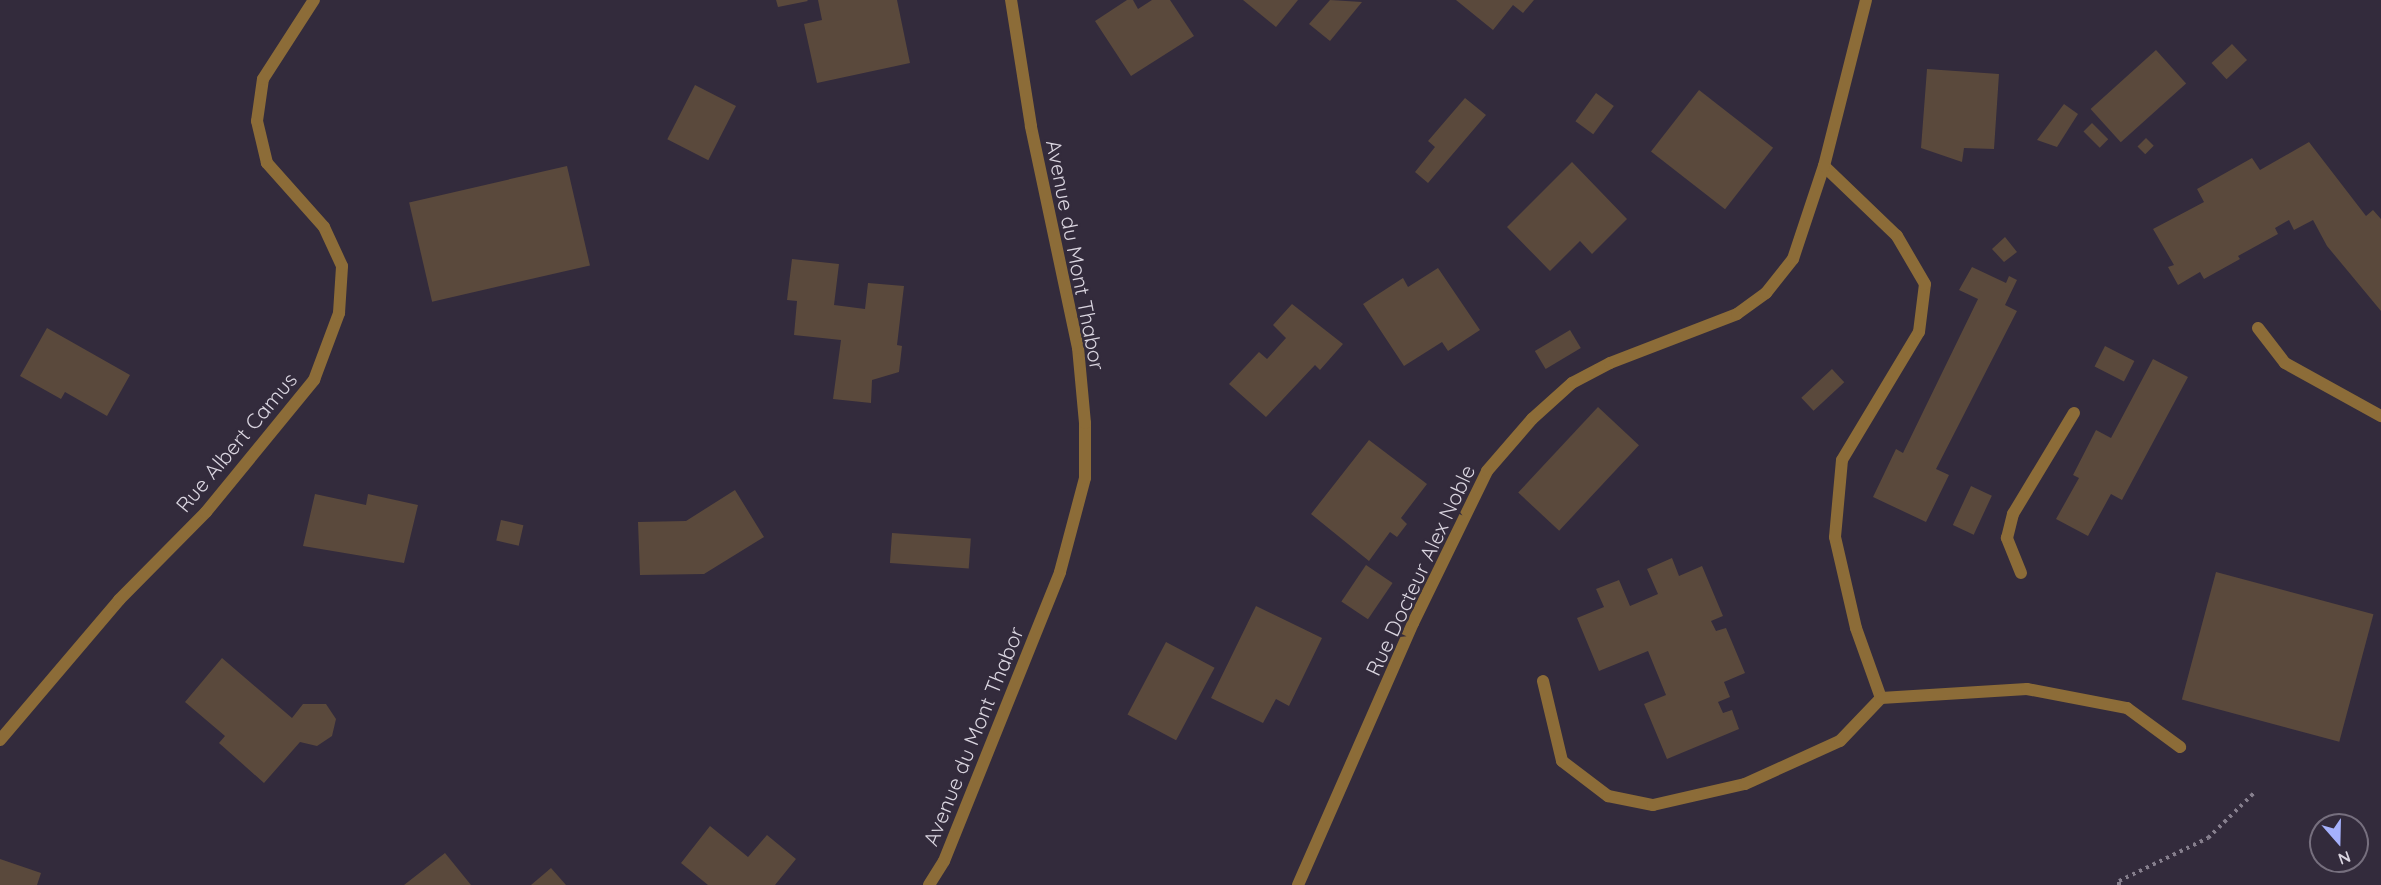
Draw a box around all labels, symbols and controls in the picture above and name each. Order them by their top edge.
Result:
street label: Avenue du Mont Thabor [1041,138,1111,372]
street label: Rue Albert Camus [170,367,302,517]
street label: Rue Docteur Alex Noble [1360,461,1480,679]
street label: Avenue du Mont Thabor [917,623,1029,849]
north arrow [2309,813,2369,873]
text: N [2336,847,2353,869]

